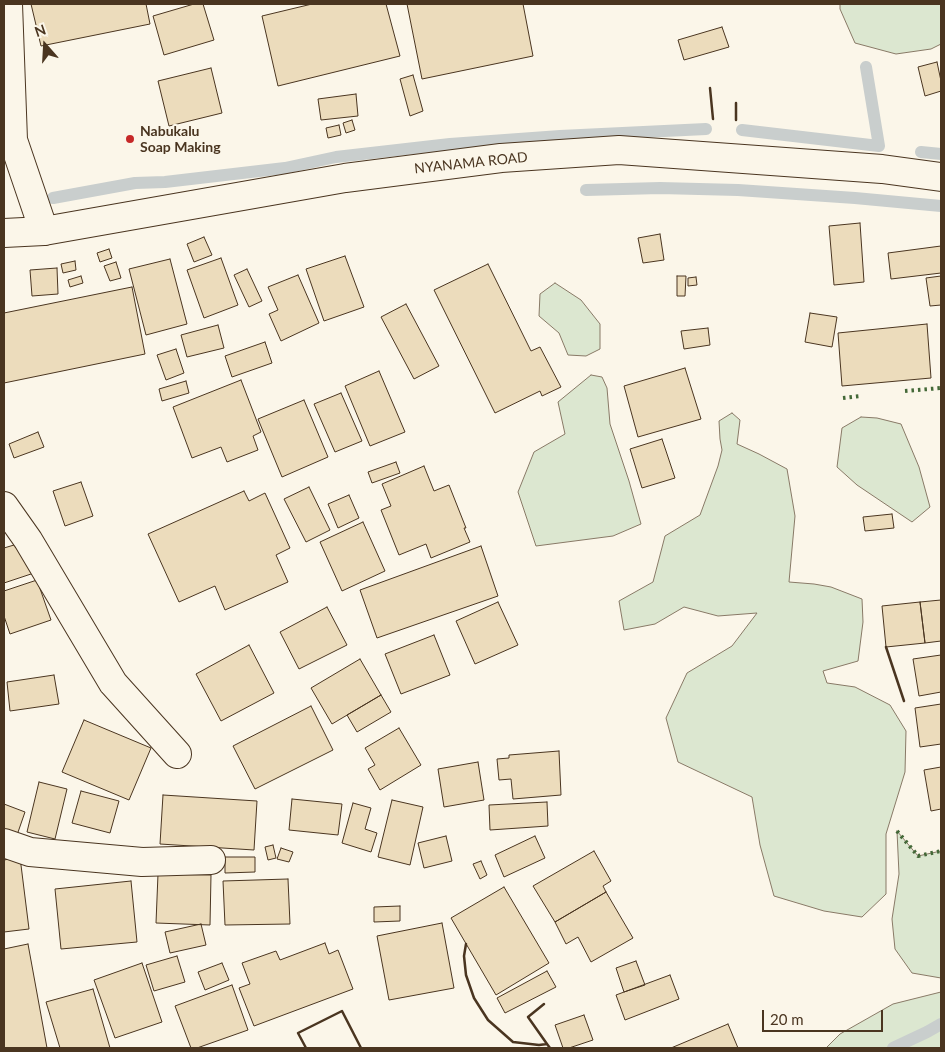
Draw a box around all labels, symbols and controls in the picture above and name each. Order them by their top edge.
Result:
north arrow [20,20,70,70]
text: N [32,21,48,40]
place label: Nabukalu Soap Making [140,123,221,156]
marker: Nabukalu Soap Making [124,133,136,145]
street label: NYANAMA ROAD [413,149,529,177]
scale bar [765,1000,886,1032]
text: 20 m [770,1010,804,1028]

